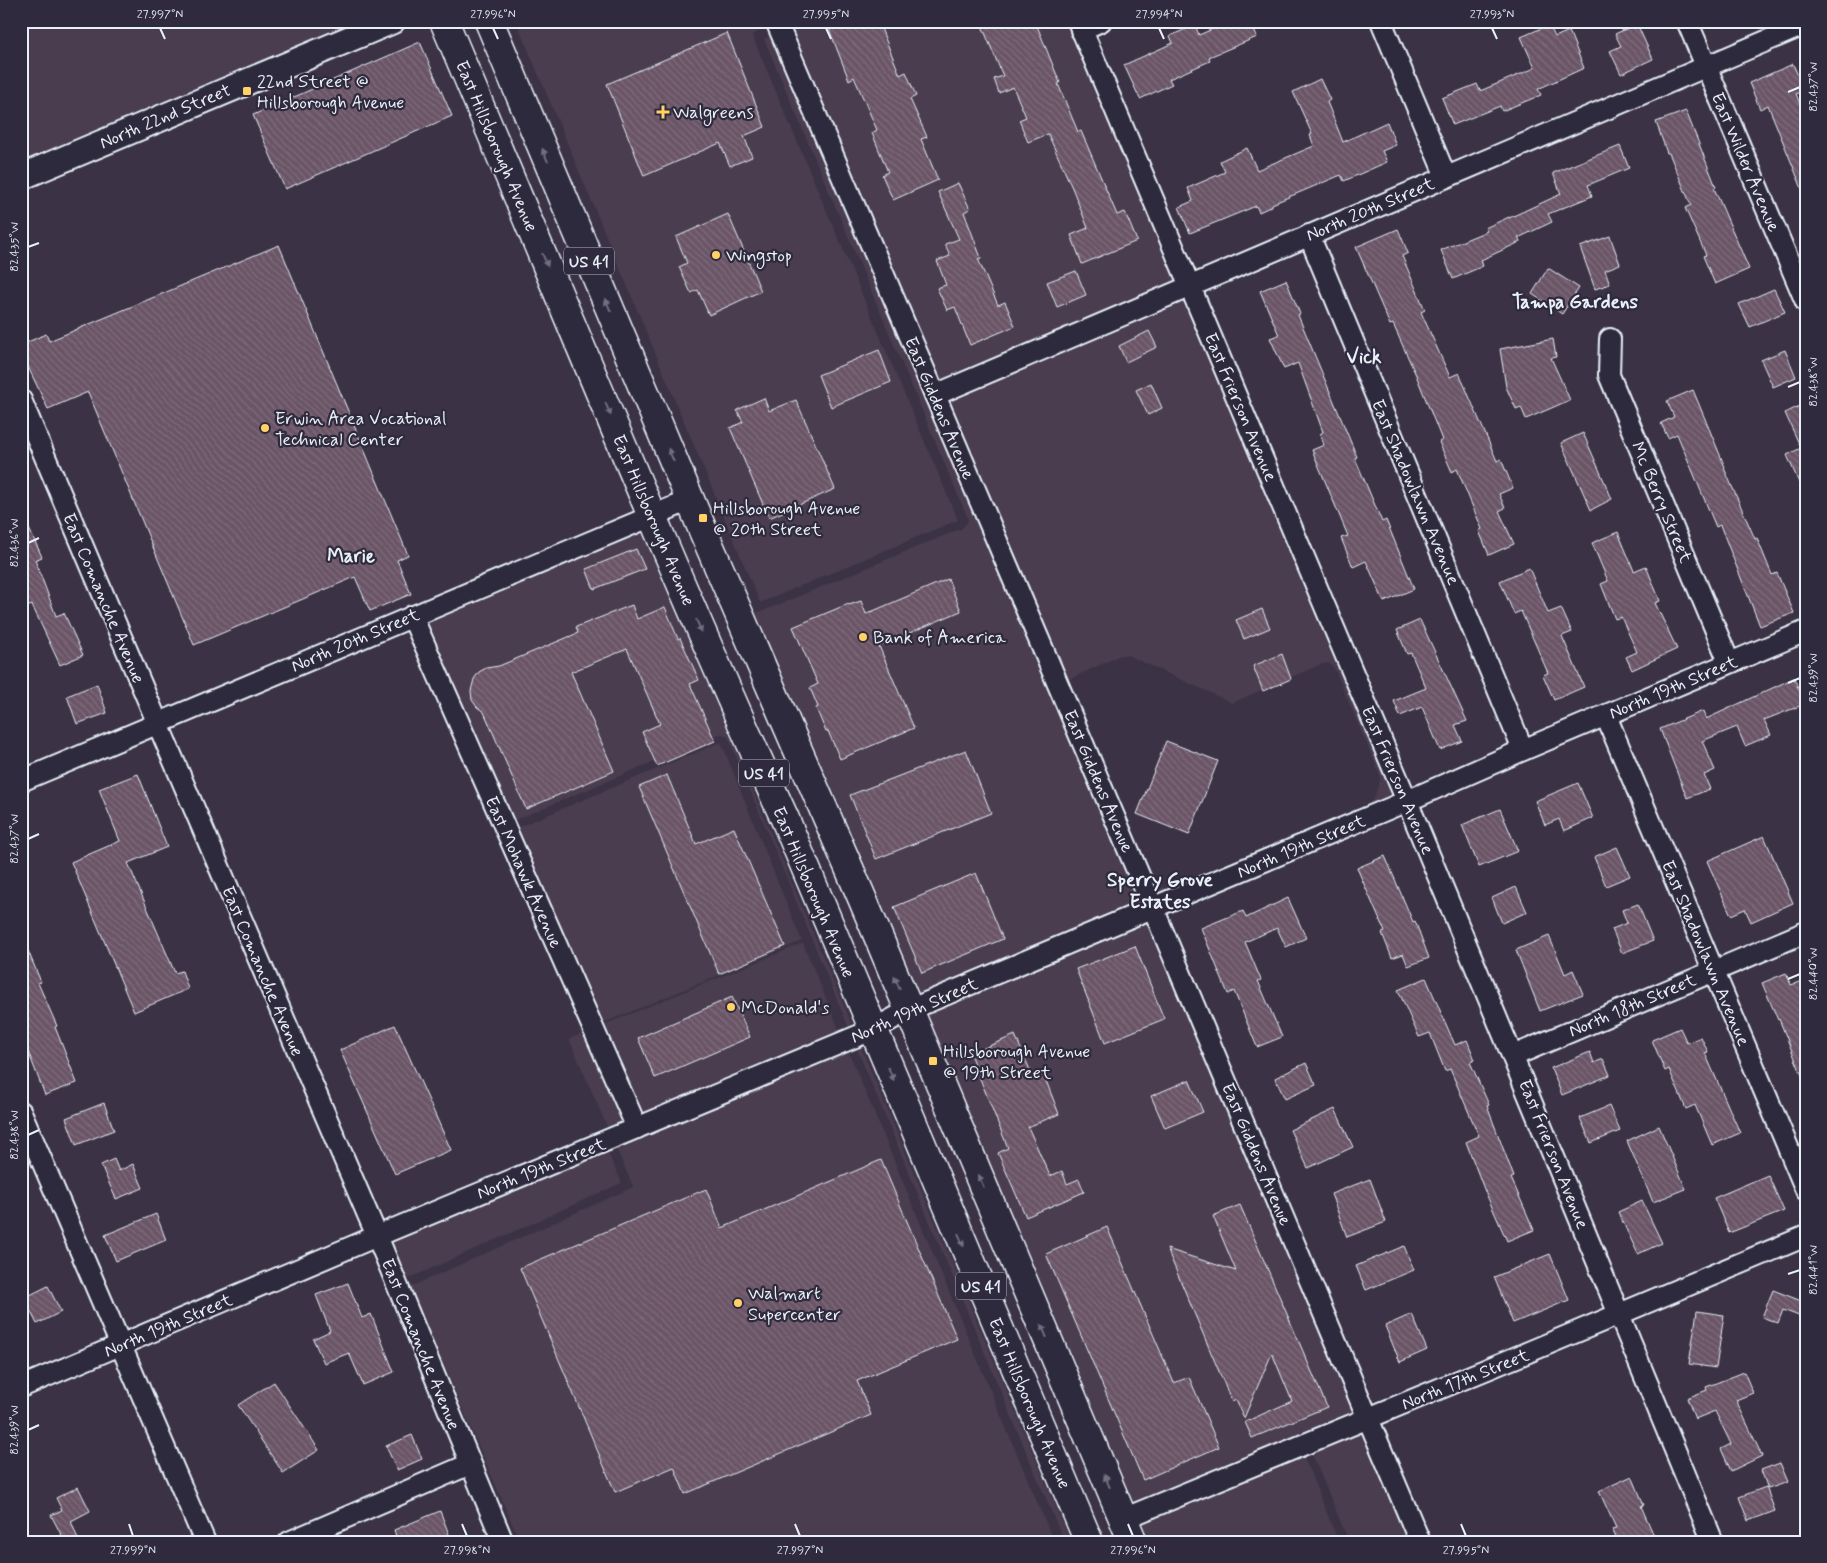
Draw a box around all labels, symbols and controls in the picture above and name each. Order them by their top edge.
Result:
text: 27.997°N [137,7,183,23]
text: 27.996°N [470,7,516,23]
text: 27.995°N [803,7,849,23]
text: 27.994°N [1136,7,1182,23]
text: 27.993°N [1470,7,1514,23]
street label: East Hillsborough Avenue [449,57,543,236]
text: 82.437°W [1806,62,1822,112]
place label: 22nd Street @ Hillsborough Avenue [257,70,404,115]
street label: North 22nd Street [96,78,235,155]
marker: 22nd Street @ Hillsborough Avenue [241,85,253,97]
street label: East Wilder Avenue [1705,89,1785,236]
place label: Walgreens [673,101,754,126]
marker: Walgreens [657,106,669,118]
one-way arrow [541,147,549,162]
street label: North 20th Street [1303,172,1439,248]
text: 82.435°W [7,222,23,272]
place label: Wingstop [726,244,792,269]
road number: US 41 [564,248,614,274]
marker: Wingstop [710,249,722,261]
one-way arrow [541,253,549,267]
district label: Tampa Gardens [1512,290,1639,315]
one-way arrow [604,297,612,312]
street label: East Frierson Avenue [1198,329,1282,486]
street label: East Giddens Avenue [898,333,980,483]
district label: Vick [1347,345,1382,370]
text: 82.438°W [1806,357,1822,407]
street label: East Shadowlawn Avenue [1365,396,1465,589]
one-way arrow [604,402,612,416]
place label: Erwin Area Vocational Technical Center [275,407,446,452]
marker: Erwin Area Vocational Technical Center [259,422,271,434]
street label: East Hillsborough Avenue [606,431,700,610]
street label: Mc Berry Street [1625,438,1698,567]
one-way arrow [667,447,675,462]
place label: Hillsborough Avenue @ 20th Street [713,497,860,542]
street label: East Comanche Avenue [56,510,150,687]
marker: Hillsborough Avenue @ 20th Street [697,512,709,524]
text: 82.436°W [7,519,23,567]
district label: Marie [327,544,375,569]
street label: North 20th Street [288,603,424,679]
one-way arrow [696,619,704,633]
place label: Bank of America [873,626,1006,650]
marker: Bank of America [857,631,869,643]
street label: North 19th Street [1606,650,1741,726]
text: 82.439°W [1806,653,1822,703]
street label: East Frierson Avenue [1355,702,1439,859]
street label: East Giddens Avenue [1057,706,1139,856]
road number: US 41 [739,760,789,786]
street label: East Mohawk Avenue [479,793,567,952]
street label: East Hillsborough Avenue [766,803,860,982]
street label: North 19th Street [1234,809,1369,885]
text: 82.437°W [7,814,23,864]
street label: East Shadowlawn Avenue [1655,857,1755,1050]
district label: Sperry Grove Estates [1107,868,1214,915]
street label: East Comanche Avenue [215,883,309,1060]
text: 82.440°W [1806,948,1822,1000]
street label: North 18th Street [1565,968,1700,1044]
street label: North 19th Street [847,972,982,1050]
one-way arrow [893,976,901,990]
place label: McDonald's [741,996,829,1020]
marker: McDonald's [725,1001,737,1013]
place label: Hillsborough Avenue @ 19th Street [943,1040,1090,1085]
marker: Hillsborough Avenue @ 19th Street [927,1055,939,1067]
one-way arrow [888,1067,896,1081]
street label: East Frierson Avenue [1512,1076,1594,1233]
street label: East Giddens Avenue [1215,1079,1297,1229]
text: 82.438°W [7,1110,23,1160]
street label: North 19th Street [473,1132,610,1206]
one-way arrow [976,1174,984,1188]
one-way arrow [958,1233,966,1247]
text: 82.441°W [1806,1245,1822,1295]
street label: East Comanche Avenue [375,1255,465,1434]
road number: US 41 [956,1272,1006,1300]
place label: Walmart Supercenter [748,1282,841,1327]
street label: North 19th Street [101,1288,236,1364]
marker: Walmart Supercenter [732,1297,744,1309]
street label: East Hillsborough Avenue [982,1314,1076,1493]
one-way arrow [1039,1324,1047,1338]
street label: North 17th Street [1398,1343,1533,1416]
text: 82.439°W [7,1405,23,1455]
one-way arrow [1102,1474,1110,1488]
text: 27.999°N [110,1543,156,1559]
text: 27.998°N [444,1543,490,1559]
text: 27.997°N [777,1543,823,1559]
text: 27.996°N [1110,1543,1156,1559]
text: 27.995°N [1443,1543,1489,1559]

